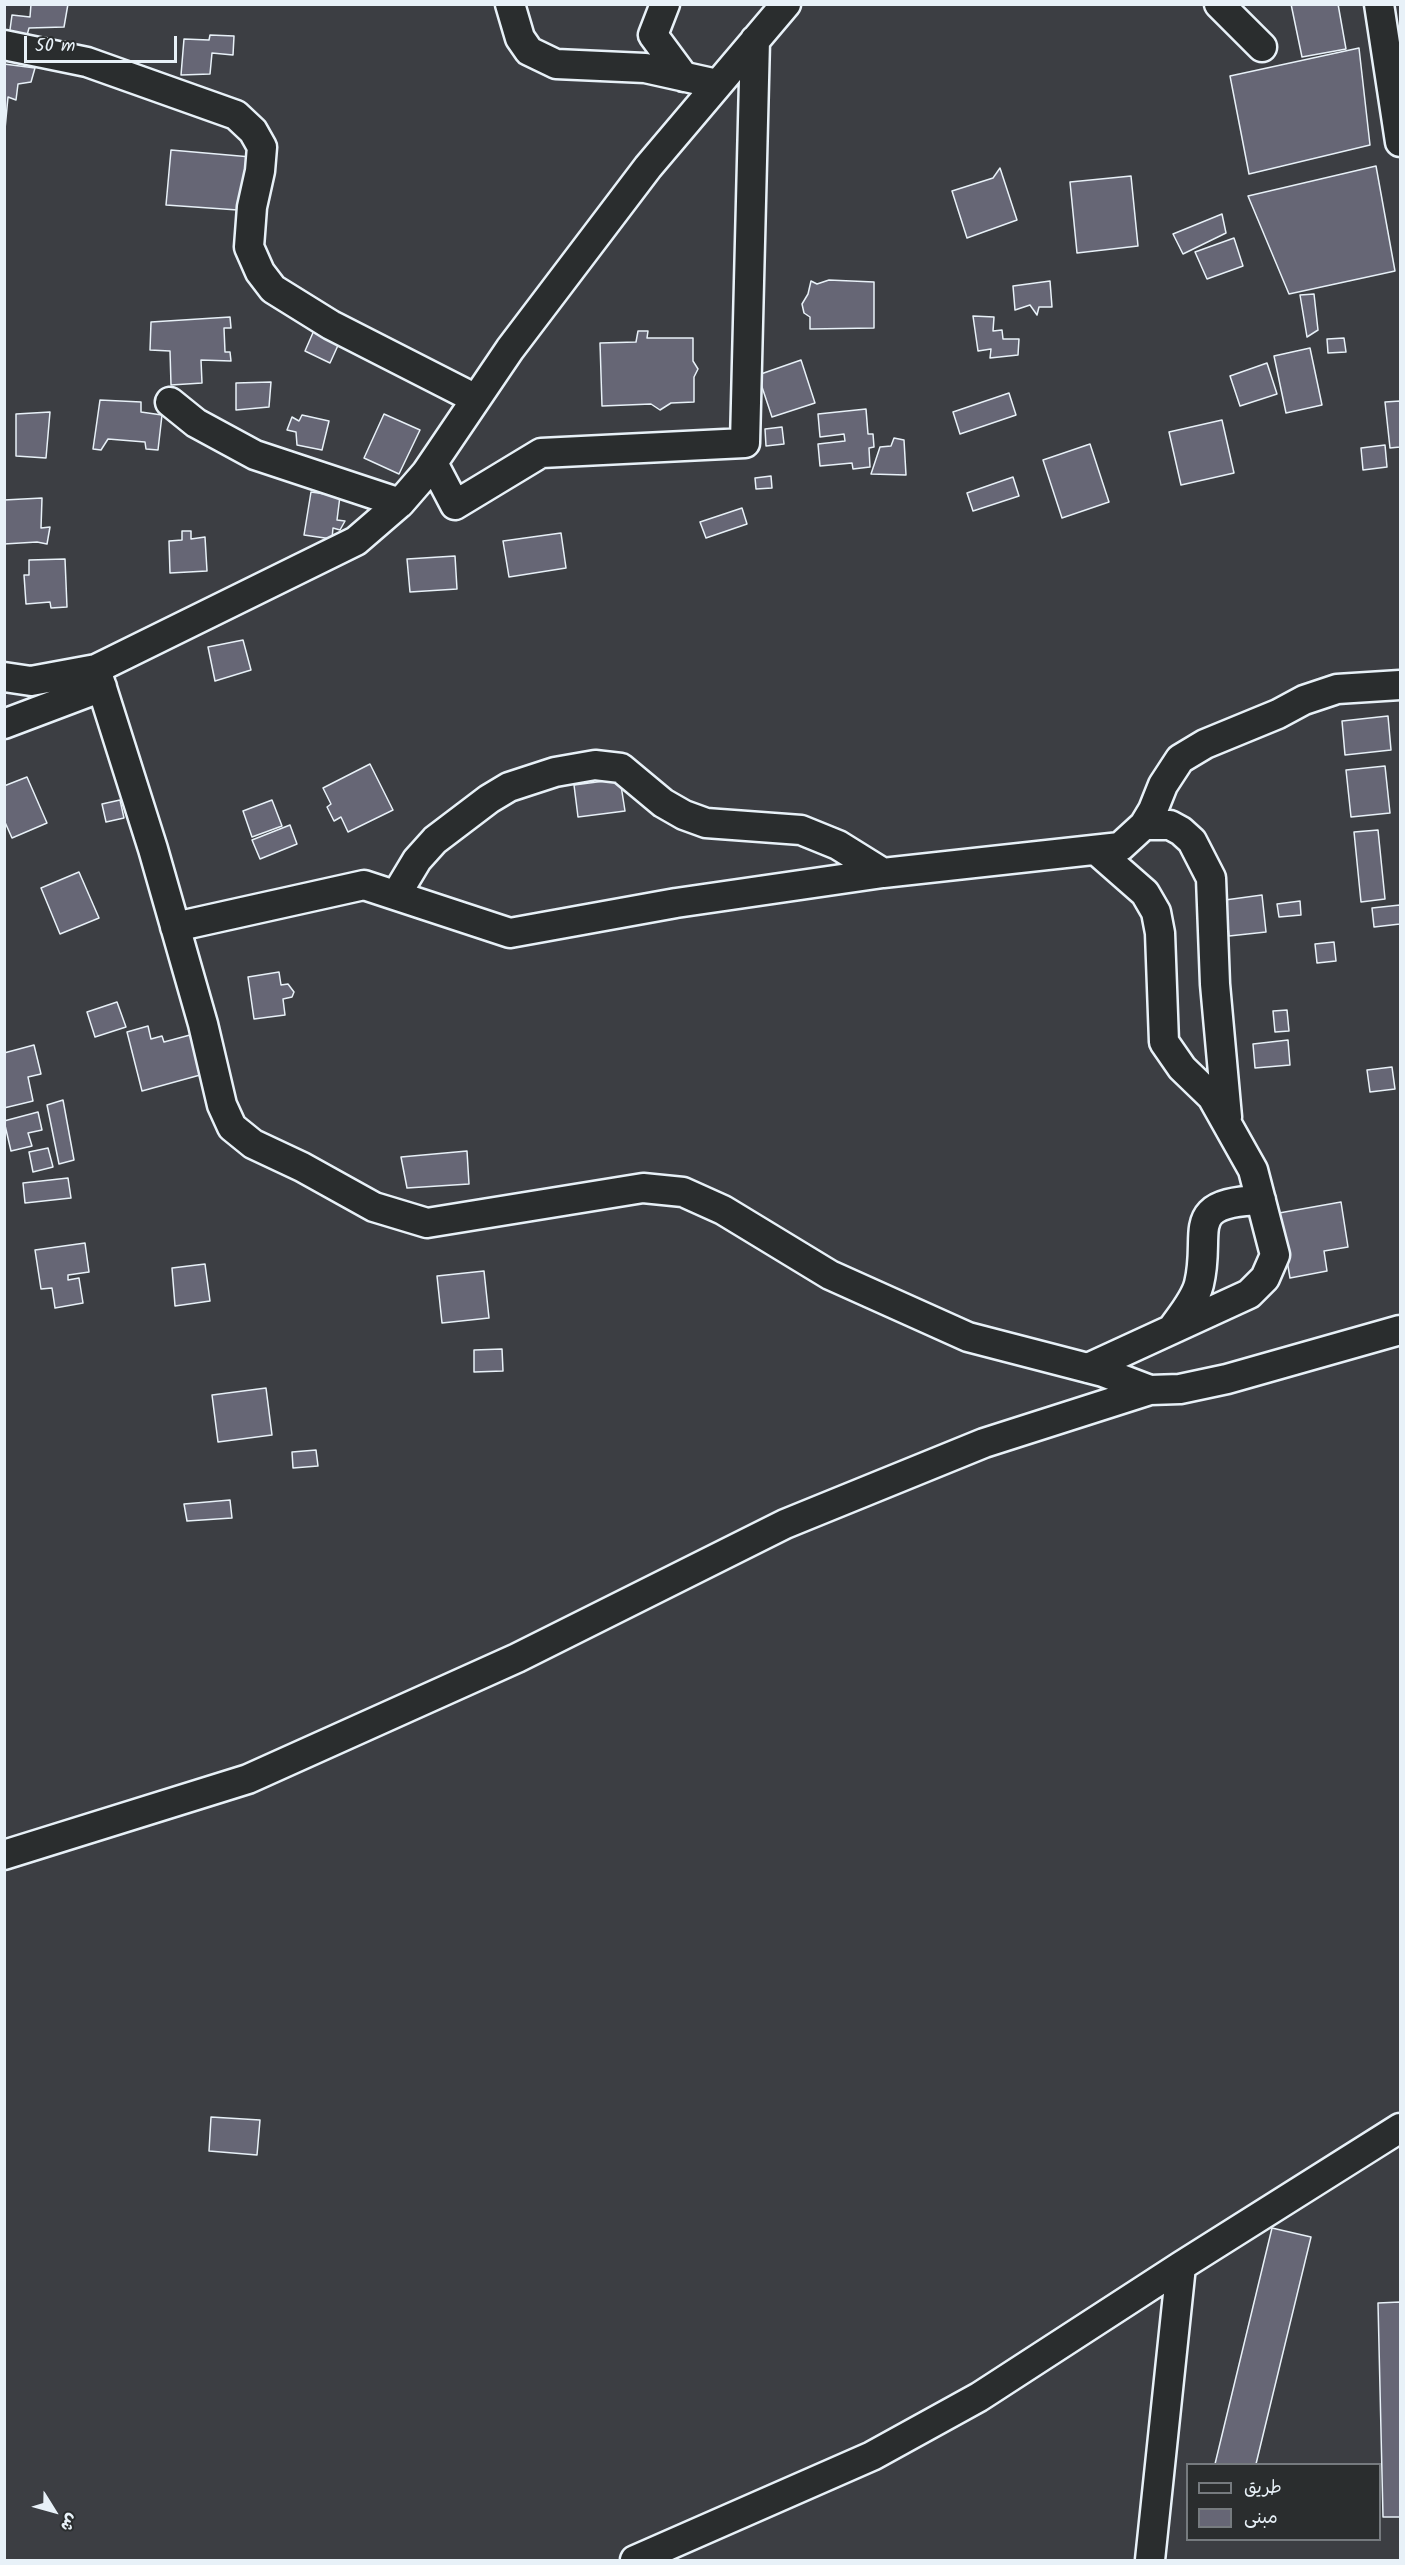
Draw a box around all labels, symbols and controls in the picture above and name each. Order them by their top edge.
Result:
scale bar [27,24,180,62]
text: 50 m [35,32,75,61]
legend [1186,2463,1381,2541]
text: طريق [1244,2474,1282,2503]
north arrow [24,2481,84,2541]
text: مبنى [1244,2504,1278,2533]
text: ش [53,2508,84,2537]

